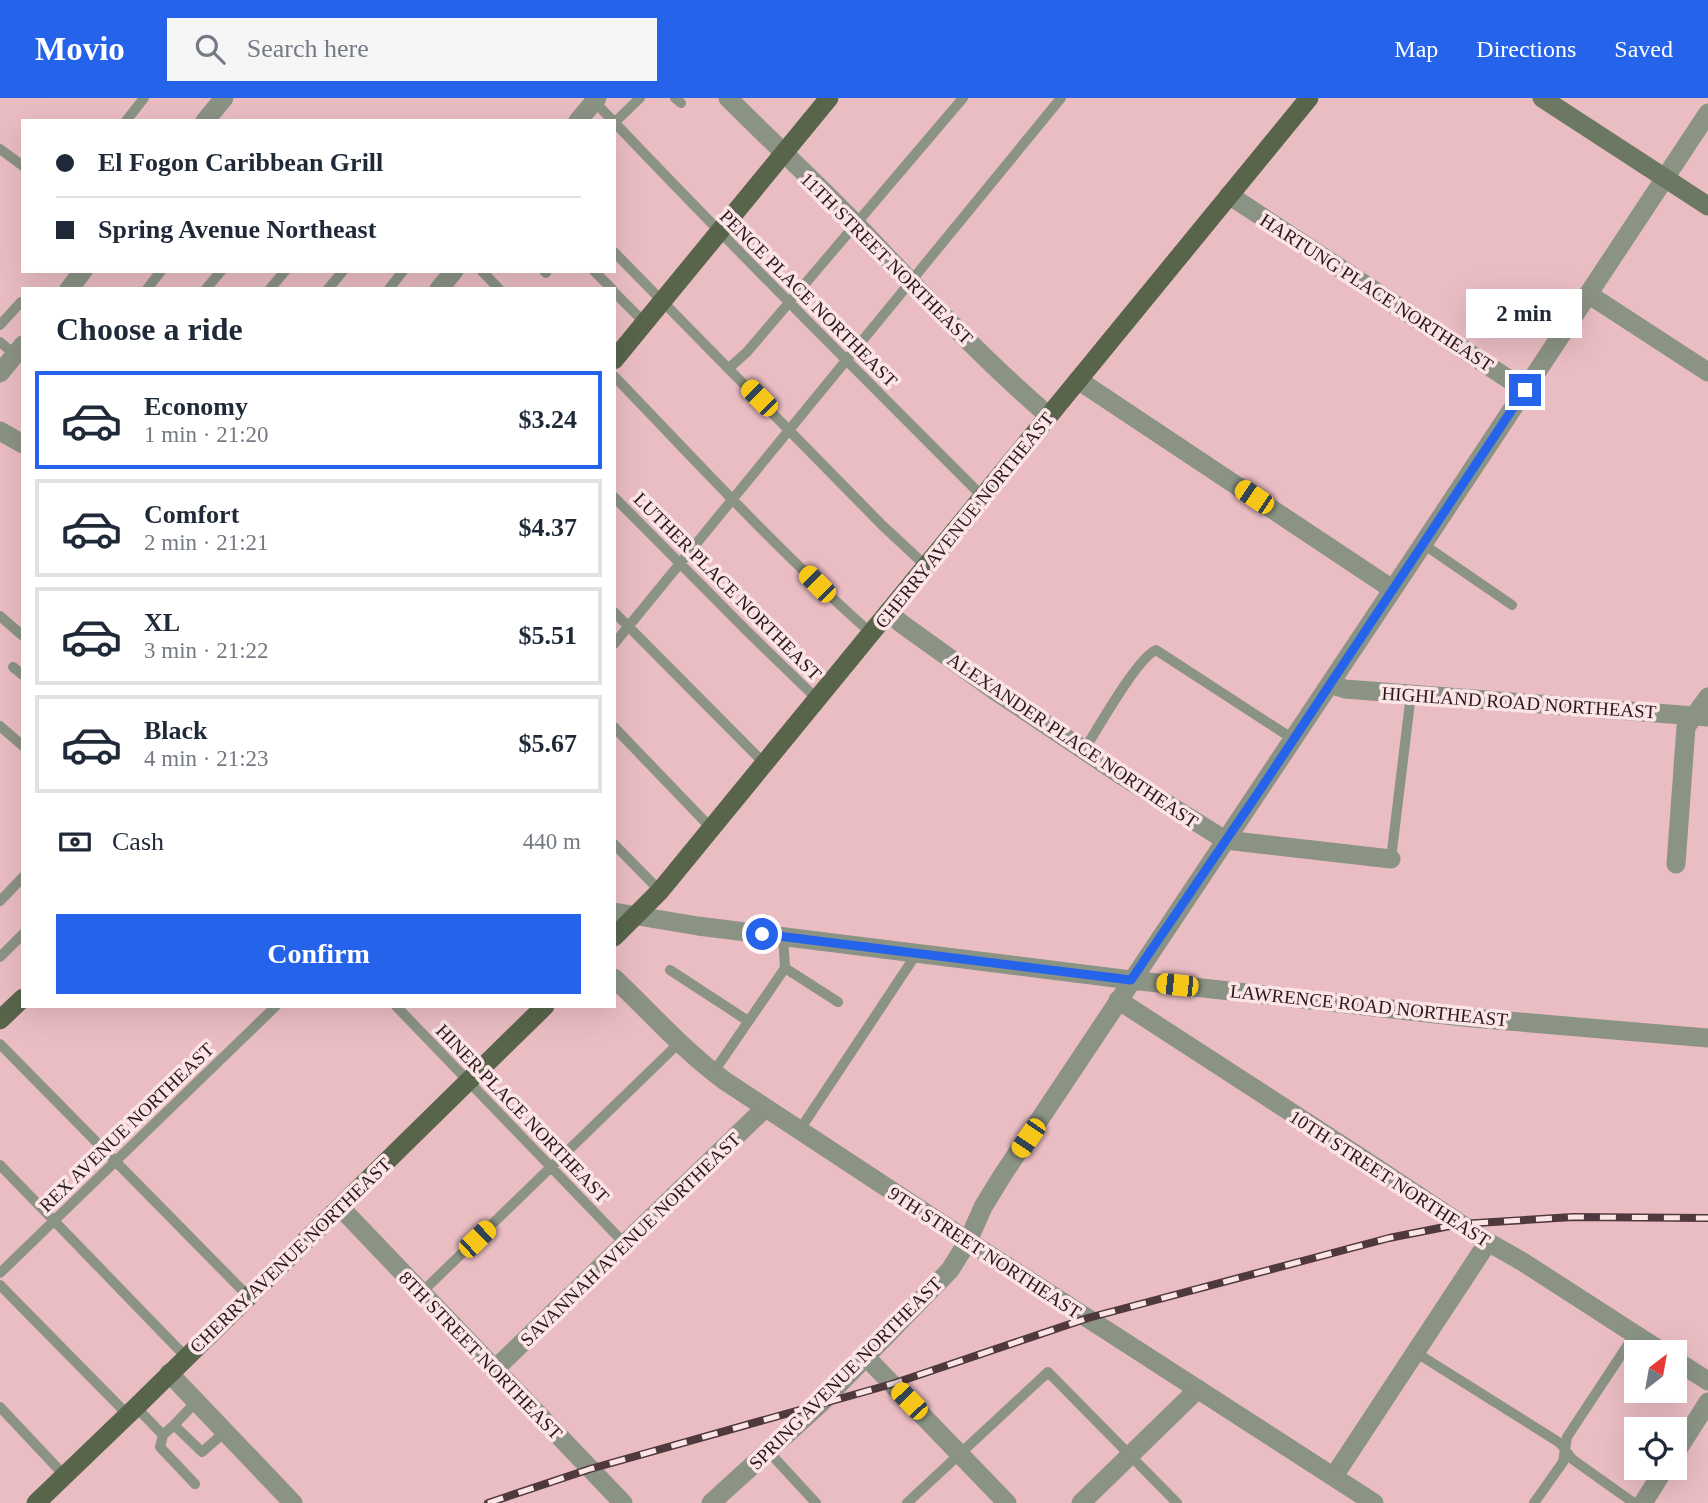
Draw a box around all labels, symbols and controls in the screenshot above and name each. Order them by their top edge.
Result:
search box [167,18,657,81]
icon: search [191,30,229,68]
text: Movio [35,31,125,67]
text: Search here [247,34,369,63]
text: Map [1394,36,1438,62]
text: Directions [1476,36,1576,62]
text: Saved [1614,36,1673,62]
text: El Fogon Caribbean Grill [98,148,383,177]
street label: 11TH STREET NORTHEAST [796,168,977,349]
street label: PENCE PLACE NORTHEAST [716,205,902,391]
street label: HARTUNG PLACE NORTHEAST [1256,209,1497,376]
text: Spring Avenue Northeast [98,215,376,244]
callout: 2 min [1467,288,1583,338]
text: 2 min [1496,301,1552,326]
text: Choose a ride [56,311,243,347]
route end [1509,374,1541,406]
car [737,376,782,420]
icon: car [60,389,123,452]
text: Economy [144,392,248,421]
text: $3.24 [519,405,577,434]
street label: CHERRY AVENUE NORTHEAST [871,408,1058,632]
text: 1 min · 21:20 [144,422,269,447]
car [1231,477,1278,517]
street label: LUTHER PLACE NORTHEAST [630,488,826,685]
icon: car [60,497,123,560]
text: Comfort [144,500,239,529]
text: $4.37 [519,513,577,542]
text: 2 min · 21:21 [144,530,269,555]
car [795,562,840,606]
icon: car [60,605,123,668]
text: XL [144,608,180,637]
text: $5.51 [519,621,577,650]
text: 3 min · 21:22 [144,638,269,663]
street label: ALEXANDER PLACE NORTHEAST [943,649,1202,833]
street label: HIGHLAND ROAD NORTHEAST [1381,682,1657,723]
icon: car [60,713,123,776]
text: Black [144,716,208,745]
text: $5.67 [519,729,577,758]
text: 4 min · 21:23 [144,746,269,771]
icon: cash [56,823,94,861]
text: Cash [112,827,164,856]
text: 440 m [523,829,581,854]
button: Confirm [56,914,581,994]
route start [746,918,778,950]
car [1156,972,1199,998]
street label: LAWRENCE ROAD NORTHEAST [1229,980,1509,1031]
street label: HINER PLACE NORTHEAST [432,1020,614,1207]
street label: REX AVENUE NORTHEAST [35,1038,218,1216]
street label: 10TH STREET NORTHEAST [1285,1106,1494,1251]
car [1008,1115,1049,1161]
street label: SAVANNAH AVENUE NORTHEAST [516,1128,745,1350]
street label: CHERRY AVENUE NORTHEAST [186,1153,395,1357]
street label: 9TH STREET NORTHEAST [884,1182,1085,1323]
car [455,1217,500,1261]
street label: 8TH STREET NORTHEAST [395,1267,567,1444]
street label: SPRING AVENUE NORTHEAST [745,1273,946,1474]
north arrow [1624,1340,1687,1404]
map controls [1624,1340,1687,1480]
car [887,1379,932,1423]
button: locate [1624,1417,1687,1480]

